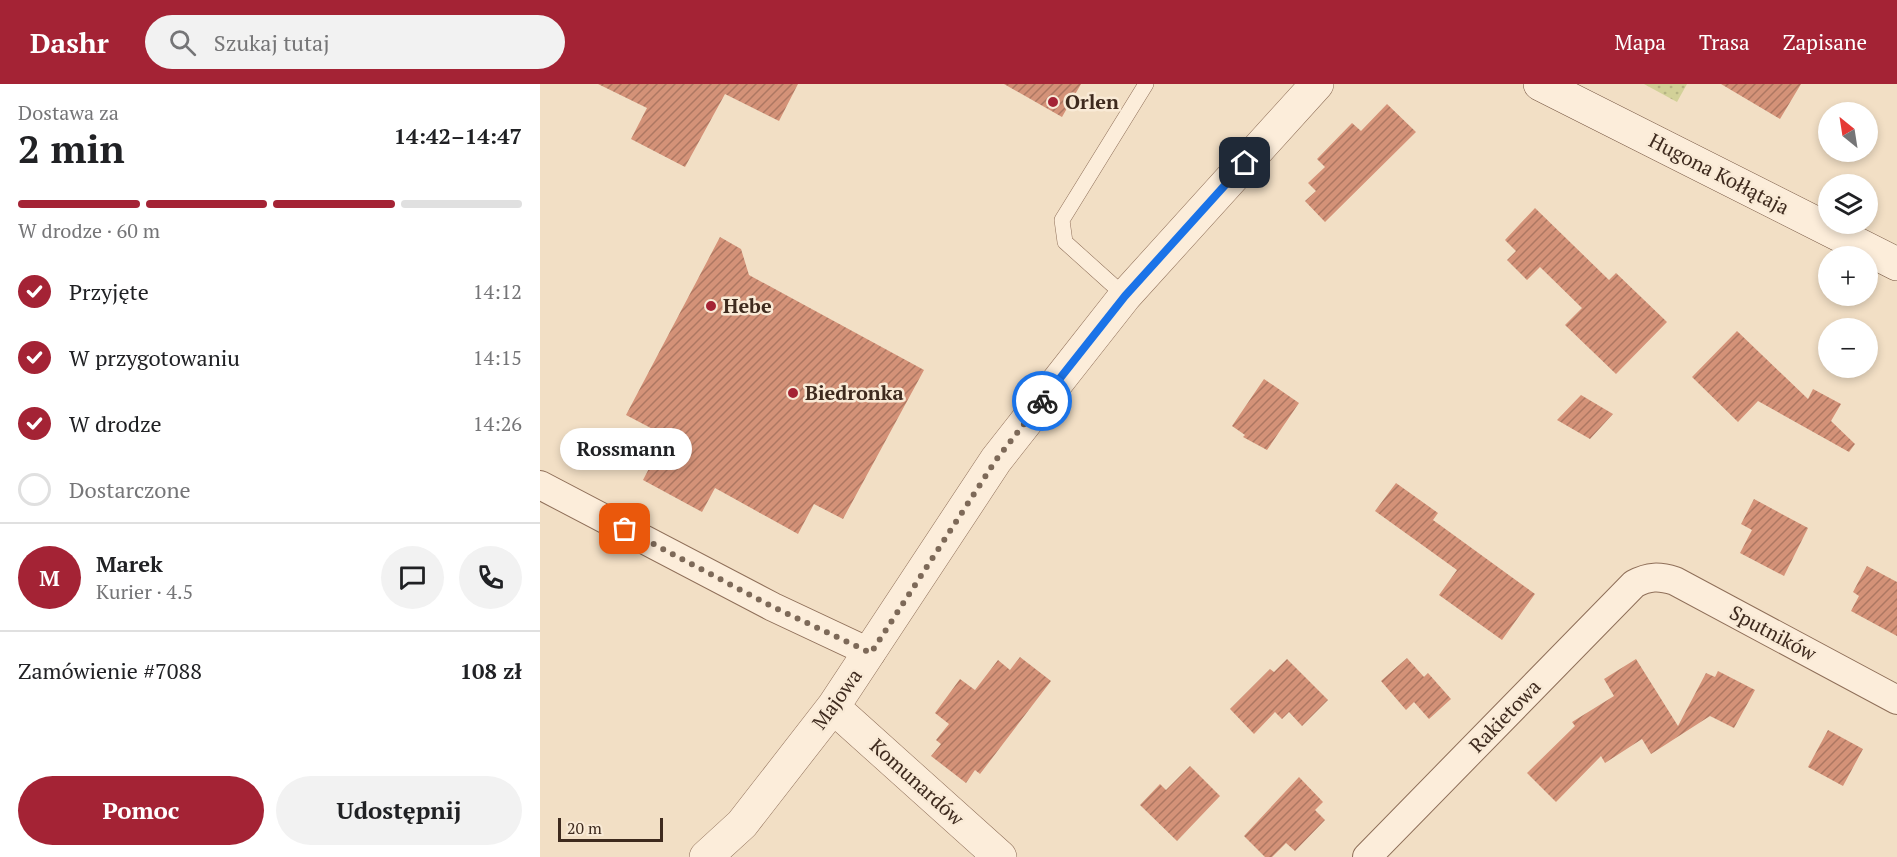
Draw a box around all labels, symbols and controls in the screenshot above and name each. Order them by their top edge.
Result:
search box [145,15,565,69]
text: Dashr [30,24,109,61]
icon: search [166,26,199,59]
text: Szukaj tutaj [214,28,330,57]
text: Mapa [1615,28,1666,56]
text: Trasa [1699,28,1750,56]
text: Zapisane [1783,28,1867,56]
place label: Orlen [1065,88,1119,115]
marker: Orlen [1046,95,1060,109]
text: Dostawa za [18,99,119,126]
north arrow [1818,102,1878,162]
map controls [1818,102,1878,378]
text: 14:42–14:47 [394,121,522,150]
text: 2 min [18,122,125,174]
street label: Hugona Kołłątaja [1645,127,1794,221]
pin [1219,137,1270,188]
icon: home [1228,146,1261,179]
button: layers [1818,174,1878,234]
text: W drodze · 60 m [18,217,160,244]
button: + [1818,246,1878,306]
icon: check [18,275,51,308]
text: Przyjęte [69,277,149,306]
text: 14:12 [473,278,522,305]
place label: Hebe [723,292,772,319]
marker: Hebe [704,299,718,313]
button: − [1818,318,1878,378]
icon: check [18,341,51,374]
text: W przygotowaniu [69,343,240,372]
text: 14:15 [473,344,522,371]
courier [1012,371,1072,431]
place label: Biedronka [805,379,904,406]
icon: bike [1026,385,1059,418]
marker: Biedronka [786,386,800,400]
icon: check [18,407,51,440]
text: W drodze [69,409,161,438]
text: 14:26 [473,410,522,437]
callout: Rossmann [559,427,691,469]
text: Rossmann [577,435,675,462]
text: Dostarczone [69,475,191,504]
pin [599,503,650,554]
icon: bag [608,512,641,545]
button: chat [381,546,444,609]
button: phone [459,546,522,609]
text: Marek [96,549,163,578]
text: M [39,563,60,592]
text: Kurier · 4.5 [96,578,193,605]
street label: Sputników [1725,599,1822,667]
text: Zamówienie #7088 [18,656,202,685]
text: 108 zł [460,656,522,685]
street label: Majowa [805,663,868,734]
street label: Rakietowa [1463,673,1546,758]
street label: Komunardów [864,732,971,831]
button: Pomoc [18,776,264,845]
button: Udostępnij [276,776,522,845]
scale bar [558,815,663,842]
text: 20 m [567,817,602,839]

